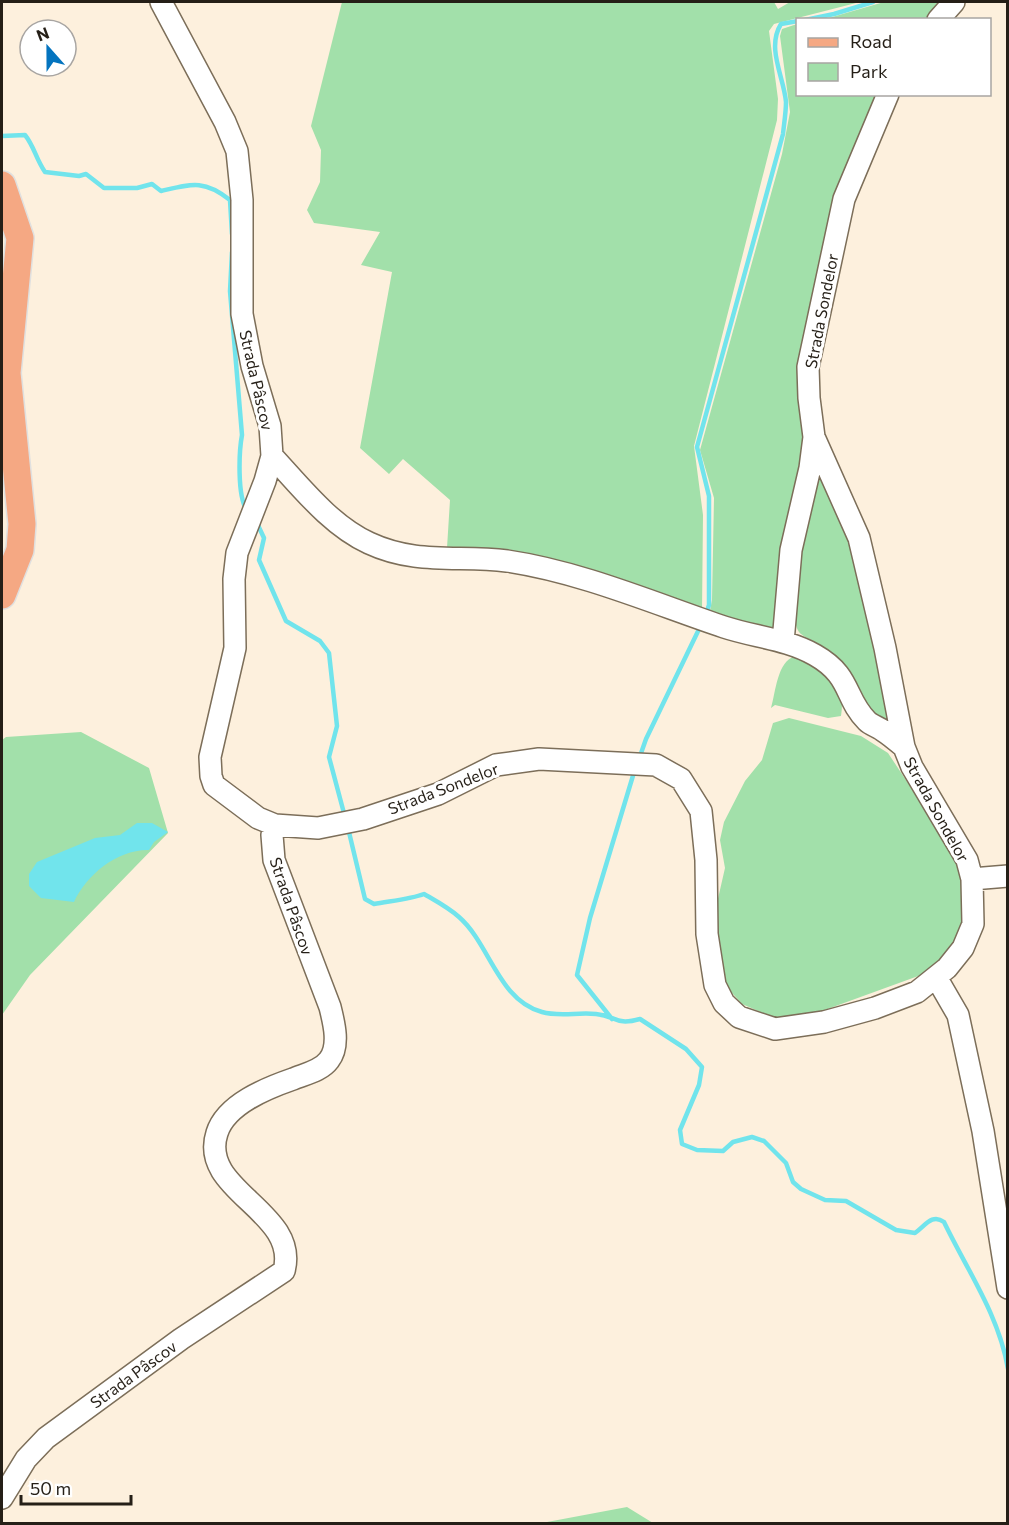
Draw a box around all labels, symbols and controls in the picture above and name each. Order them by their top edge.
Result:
north arrow [18,18,78,78]
legend [796,18,991,96]
text: N [33,23,51,45]
text: Road [850,30,892,52]
text: Park [850,60,888,82]
street label: Strada Sondelor [801,251,842,370]
street label: Strada Pâscov [236,328,278,432]
street label: Strada Sondelor [900,753,974,865]
street label: Strada Sondelor [385,758,502,818]
street label: Strada Pâscov [266,855,318,957]
street label: Strada Pâscov [86,1336,180,1412]
scale bar [21,1468,130,1506]
text: 50 m [30,1477,71,1499]

